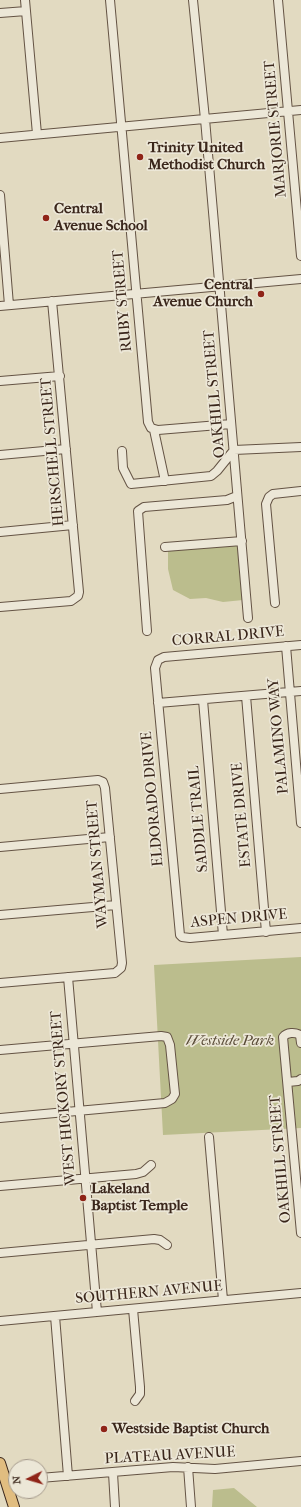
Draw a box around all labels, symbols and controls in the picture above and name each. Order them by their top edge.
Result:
street label: MARJORIE STREET [261,60,291,198]
place label: Trinity United Methodist Church [148,139,265,174]
marker: Trinity United Methodist Church [135,152,145,162]
place label: Central Avenue School [54,200,148,235]
marker: Central Avenue School [41,213,51,223]
street label: RUBY STREET [110,249,136,353]
place label: Central Avenue Church [153,276,253,311]
marker: Central Avenue Church [256,289,266,299]
street label: OAKHILL STREET [200,329,230,459]
street label: HERSCHELL STREET [38,377,68,527]
street label: CORRAL DRIVE [171,623,285,651]
street label: PALAMINO WAY [265,677,293,795]
street label: ELDORADO DRIVE [138,731,168,867]
street label: ESTATE DRIVE [228,762,256,868]
street label: SADDLE TRAIL [185,765,213,873]
street label: WAYMAN STREET [83,799,113,929]
street label: ASPEN DRIVE [190,906,288,932]
street label: WEST HICKORY STREET [47,1010,81,1186]
park label: Westside Park [186,1032,274,1050]
street label: OAKHILL STREET [266,1094,296,1224]
place label: Lakeland Baptist Temple [91,1180,188,1215]
marker: Lakeland Baptist Temple [78,1193,88,1203]
street label: SOUTHERN AVENUE [75,1278,223,1308]
place label: Westside Baptist Church [112,1420,270,1438]
marker: Westside Baptist Church [99,1424,109,1434]
street label: PLATEAU AVENUE [104,1444,236,1468]
north arrow [8,1459,48,1499]
text: N [10,1475,23,1485]

